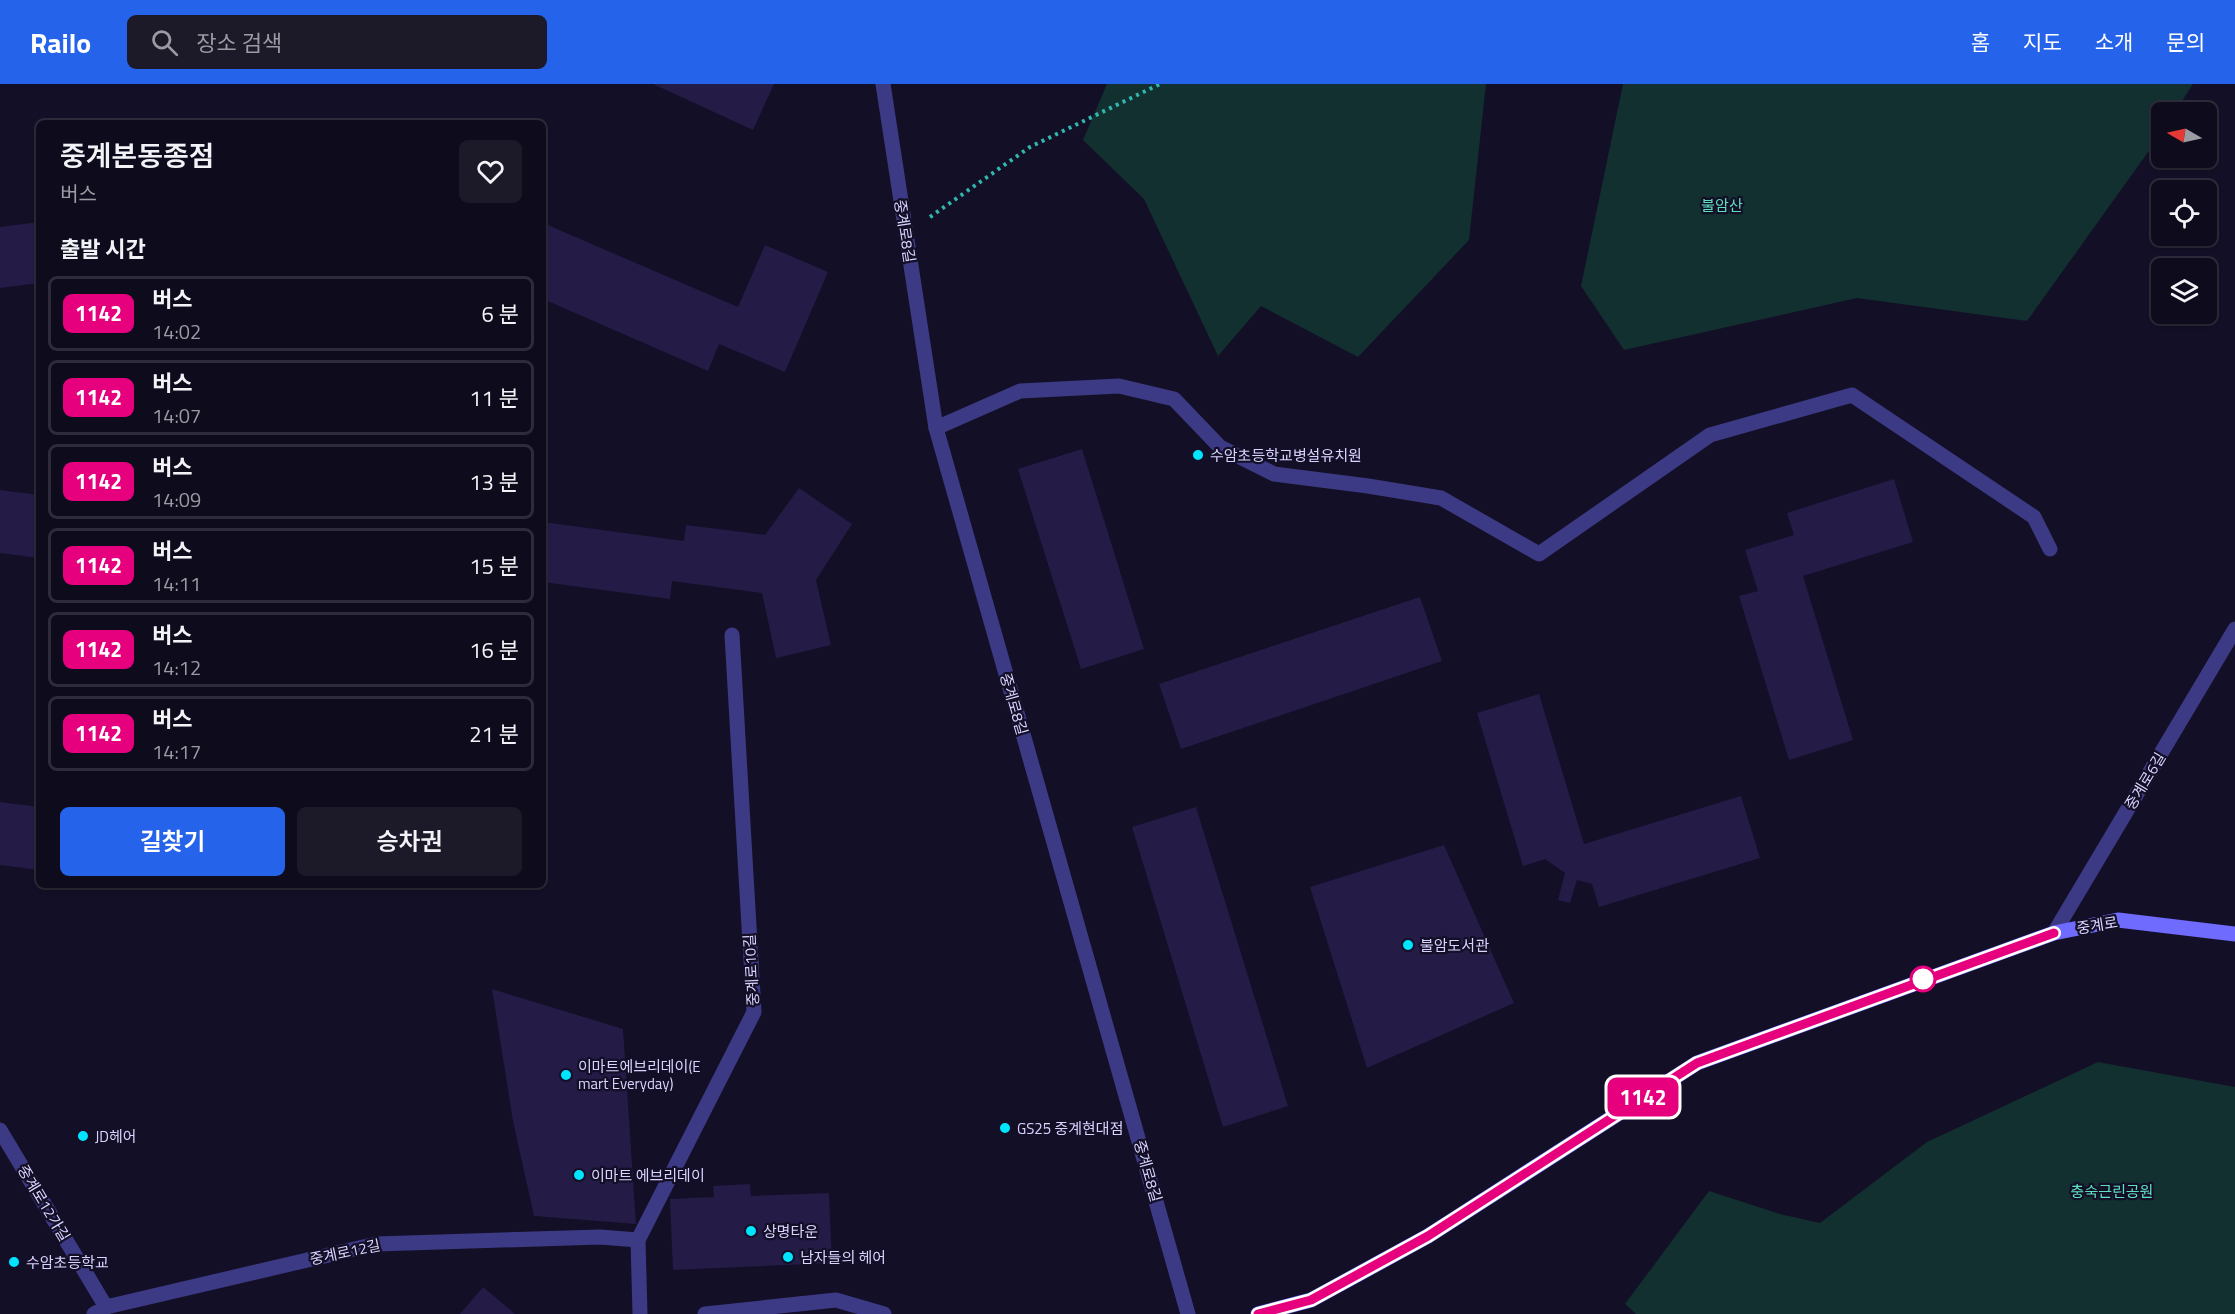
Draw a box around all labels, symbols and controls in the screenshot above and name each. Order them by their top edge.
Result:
search box [127,15,547,69]
text: Railo [30,21,91,64]
icon: search [148,26,181,59]
text: 장소 검색 [196,26,282,60]
text: 홈 [1971,26,1990,58]
text: 지도 [2023,26,2062,58]
text: 소개 [2095,26,2133,58]
text: 문의 [2166,26,2205,58]
north arrow [2151,102,2217,168]
map controls [2151,102,2217,324]
text: 중계본동종점 [60,134,215,177]
button: heart [459,140,522,203]
text: 버스 [60,178,97,209]
button: locate [2151,180,2217,246]
park label: 불암산 [1701,194,1743,217]
street label: 중계로8길 [889,198,921,264]
text: 출발 시간 [60,232,146,266]
button: layers [2151,258,2217,324]
text: 버스 [152,282,193,316]
text: 1142 [75,297,122,329]
text: 6 분 [482,297,519,331]
text: 14:02 [152,316,201,347]
text: 버스 [152,366,193,400]
text: 1142 [75,381,122,413]
text: 11 분 [469,381,519,415]
text: 14:07 [152,400,201,431]
place label: 수암초등학교병설유치원 [1210,444,1362,467]
marker: 수암초등학교병설유치원 [1191,448,1205,462]
text: 버스 [152,450,193,484]
text: 1142 [75,465,122,497]
text: 13 분 [469,465,519,499]
text: 14:09 [152,484,201,515]
text: 버스 [152,534,193,568]
text: 1142 [75,549,122,581]
text: 15 분 [469,549,519,583]
text: 14:11 [152,568,201,599]
text: 버스 [152,618,193,652]
text: 1142 [75,633,122,665]
text: 16 분 [469,633,519,667]
text: 14:12 [152,652,201,683]
street label: 중계로8길 [994,670,1034,738]
text: 버스 [152,702,193,736]
text: 1142 [75,717,122,749]
text: 21 분 [469,717,519,751]
text: 14:17 [152,736,201,767]
street label: 중계로6길 [2119,748,2171,814]
button: 길찾기 [60,807,285,876]
button: 승차권 [297,807,522,876]
street label: 중계로 [2075,910,2119,940]
street label: 중계로10길 [738,933,764,1007]
place label: 불암도서관 [1420,934,1489,957]
marker: 불암도서관 [1401,938,1415,952]
unlabelled marker [1910,966,1936,992]
place label: 이마트에브리데이(E mart Everyday) [578,1055,701,1095]
marker: 이마트에브리데이(E mart Everyday) [559,1068,573,1082]
line badge: 1142 [1601,1078,1685,1116]
text: 1142 [1619,1081,1667,1113]
place label: GS25 중계현대점 [1017,1117,1123,1140]
marker: GS25 중계현대점 [998,1121,1012,1135]
place label: JD헤어 [95,1125,137,1148]
marker: JD헤어 [76,1129,90,1143]
street label: 중계로8길 [1128,1137,1168,1205]
street label: 중계로12가길 [12,1160,76,1246]
place label: 이마트 에브리데이 [591,1164,705,1187]
marker: 이마트 에브리데이 [572,1168,586,1182]
park label: 충숙근린공원 [2071,1180,2153,1203]
place label: 상명타운 [763,1220,818,1243]
marker: 상명타운 [744,1224,758,1238]
street label: 중계로12길 [307,1233,383,1271]
place label: 남자들의 헤어 [800,1246,886,1269]
marker: 남자들의 헤어 [781,1250,795,1264]
place label: 수암초등학교 [26,1251,109,1274]
marker: 수암초등학교 [7,1255,21,1269]

